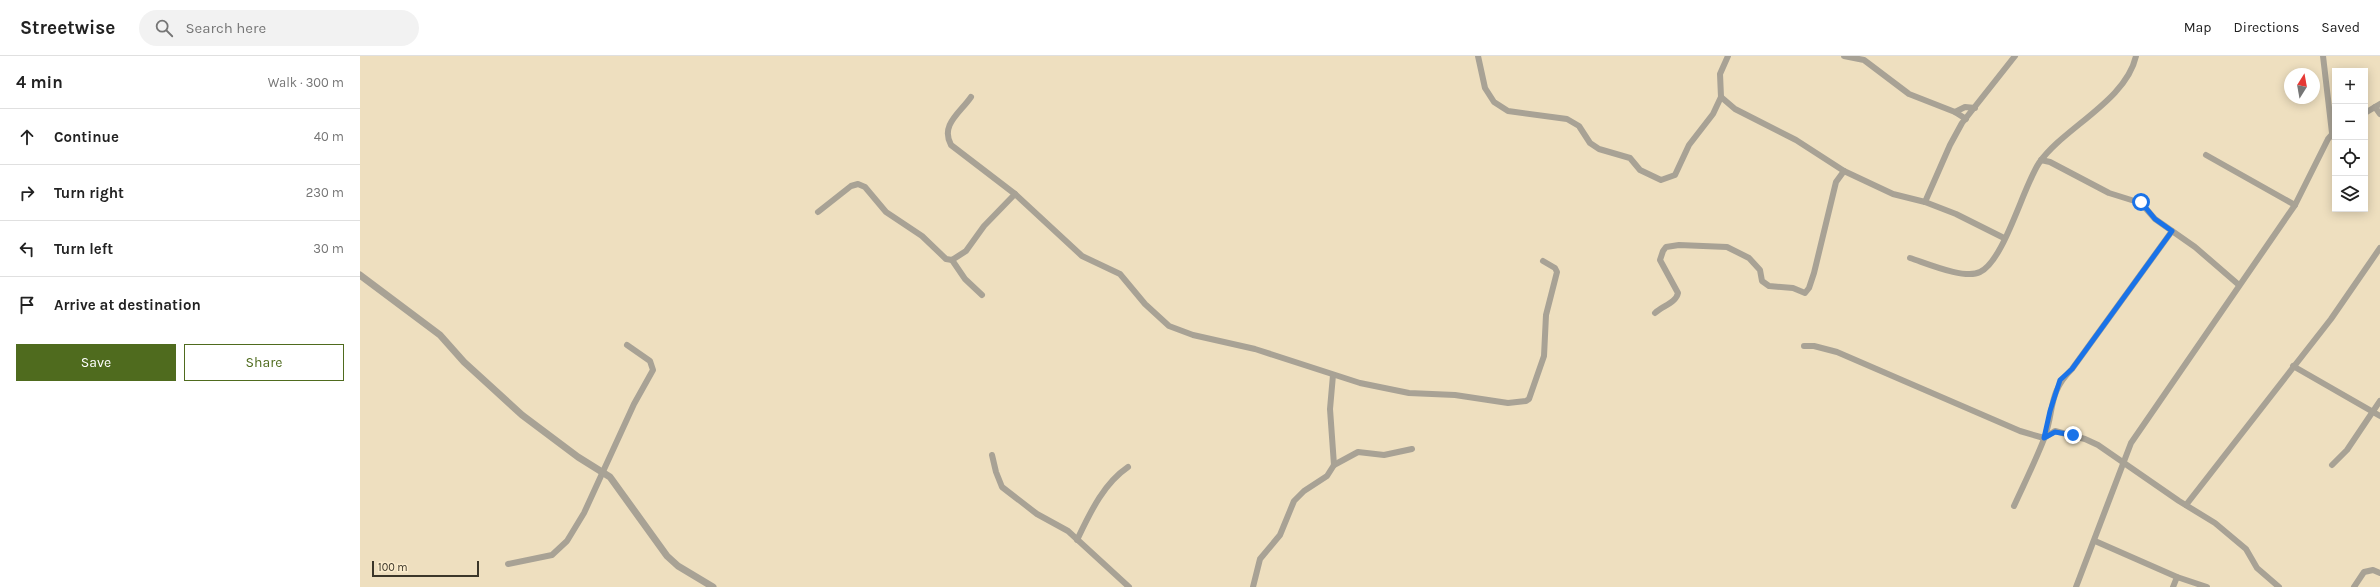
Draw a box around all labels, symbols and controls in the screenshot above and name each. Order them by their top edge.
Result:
search box [139,10,419,46]
text: Streetwise [20,17,115,39]
icon: search [153,17,175,39]
text: Search here [185,19,266,37]
text: Map [2184,19,2212,36]
text: Directions [2234,19,2299,36]
text: Saved [2321,19,2360,36]
north arrow [2284,68,2320,104]
map controls [2332,68,2368,212]
button: + [2332,68,2368,104]
text: 4 min [16,72,63,92]
text: Walk · 300 m [268,75,344,90]
button: − [2332,104,2368,140]
icon: ahead [16,126,38,148]
text: Continue [54,128,119,146]
text: 40 m [314,129,344,144]
button: locate [2332,140,2368,176]
button: layers [2332,176,2368,212]
icon: right [16,182,38,204]
text: Turn right [54,184,124,202]
text: 230 m [306,185,344,200]
route start [2132,193,2150,211]
icon: left [16,238,38,260]
text: Turn left [54,240,113,258]
text: 30 m [313,241,344,256]
icon: arrive [16,294,38,316]
text: Arrive at destination [54,296,201,314]
button: Save [16,344,176,381]
button: Share [184,344,344,381]
route end [2064,426,2082,444]
scale bar [372,559,479,578]
text: 100 m [378,561,408,574]

